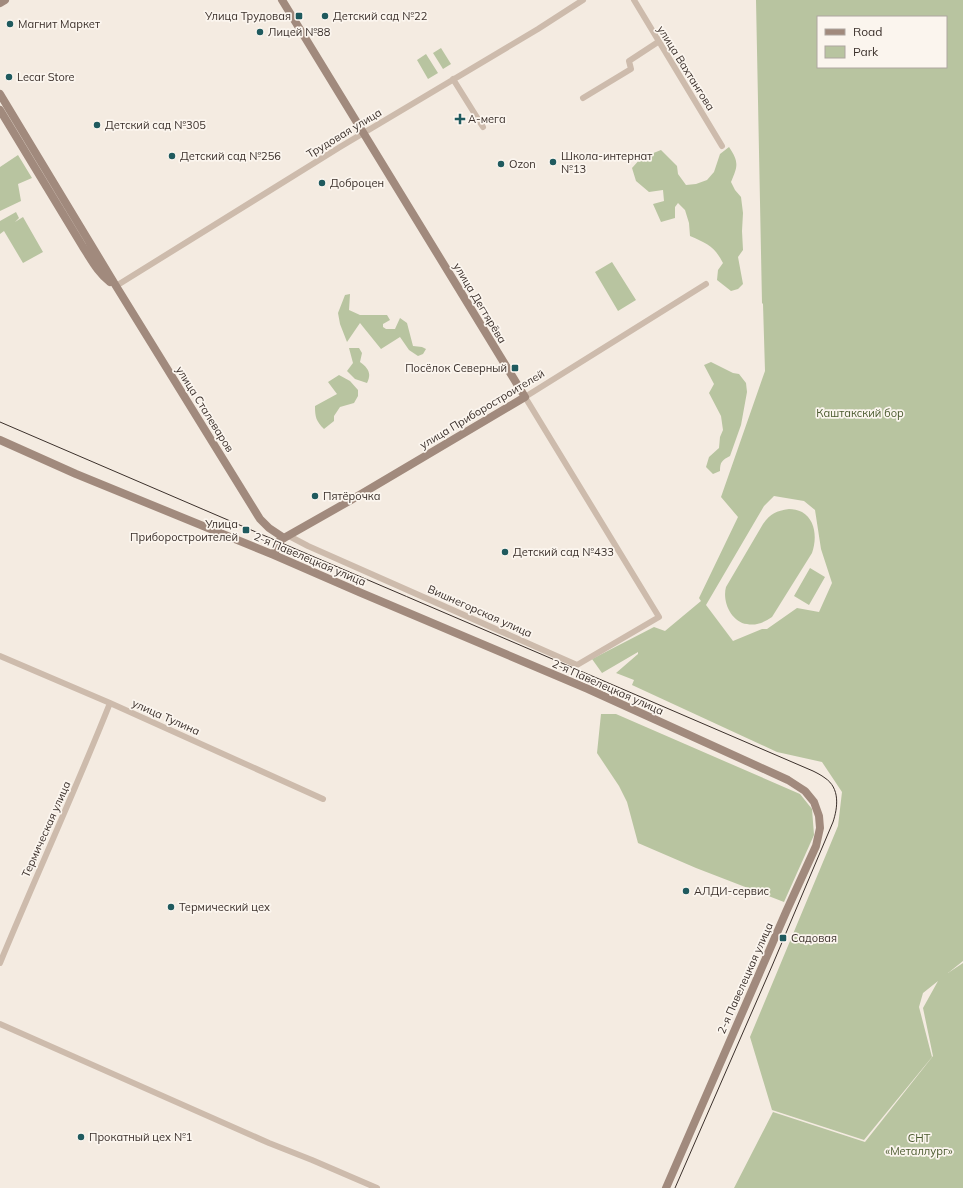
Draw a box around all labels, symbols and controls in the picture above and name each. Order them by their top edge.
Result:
place label: Улица Трудовая [204,9,291,23]
place label: Детский сад №22 [333,9,428,23]
marker: Улица Трудовая [294,11,304,21]
marker: Детский сад №22 [320,11,330,21]
legend [817,16,947,68]
place label: Магнит Маркет [18,17,100,31]
marker: Магнит Маркет [5,19,15,29]
street label: улица Вахтангова [654,23,718,113]
text: Road [853,24,882,39]
place label: Лицей №88 [268,25,331,39]
marker: Лицей №88 [255,27,265,37]
text: Park [853,44,879,59]
place label: Lecar Store [17,70,75,84]
marker: Lecar Store [4,72,14,82]
street label: Трудовая улица [304,105,384,161]
place label: А-мега [468,112,506,126]
marker: А-мега [455,114,465,124]
place label: Детский сад №305 [105,118,206,132]
marker: Детский сад №305 [92,120,102,130]
place label: Детский сад №256 [180,149,281,163]
place label: Школа-интернат №13 [561,149,652,176]
marker: Детский сад №256 [167,151,177,161]
place label: Ozon [509,157,536,171]
marker: Школа-интернат №13 [548,157,558,167]
marker: Ozon [496,159,506,169]
place label: Доброцен [330,176,384,190]
marker: Доброцен [317,178,327,188]
street label: улица Дегтярёва [450,260,510,346]
place label: Посёлок Северный [405,361,507,375]
street label: улица Сталеваров [173,363,237,455]
marker: Посёлок Северный [510,363,520,373]
street label: улица Приборостроителей [417,366,547,452]
park label: Каштакский бор [816,406,904,420]
place label: Пятёрочка [323,489,380,503]
marker: Пятёрочка [310,491,320,501]
place label: Улица Приборостроителей [130,517,238,544]
marker: Улица Приборостроителей [241,525,251,535]
street label: 2-я Павелецкая улица [252,529,368,589]
place label: Детский сад №433 [513,545,614,559]
marker: Детский сад №433 [500,547,510,557]
street label: Вишнегорская улица [426,582,534,640]
street label: 2-я Павелецкая улица [550,656,666,718]
street label: улица Тулина [130,696,202,738]
street label: Термическая улица [18,779,74,879]
place label: АЛДИ-сервис [694,884,769,898]
marker: АЛДИ-сервис [681,886,691,896]
place label: Термический цех [179,900,270,914]
marker: Термический цех [166,902,176,912]
street label: 2-я Павелецкая улица [714,920,776,1036]
place label: Садовая [791,931,837,945]
marker: Садовая [778,933,788,943]
place label: Прокатный цех №1 [89,1130,192,1144]
park label: СНТ «Металлург» [885,1131,953,1158]
marker: Прокатный цех №1 [76,1132,86,1142]

